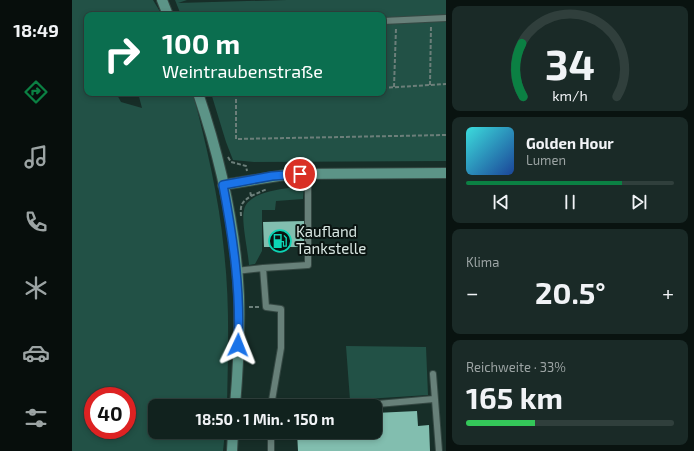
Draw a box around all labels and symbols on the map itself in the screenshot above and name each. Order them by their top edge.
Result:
pin [283,157,317,191]
place label: Kaufland Tankstelle [296,222,366,257]
fuel station icon: Kaufland Tankstelle [267,228,293,254]
position arrow [217,324,259,366]
speed limit sign: 40 [84,387,136,439]

